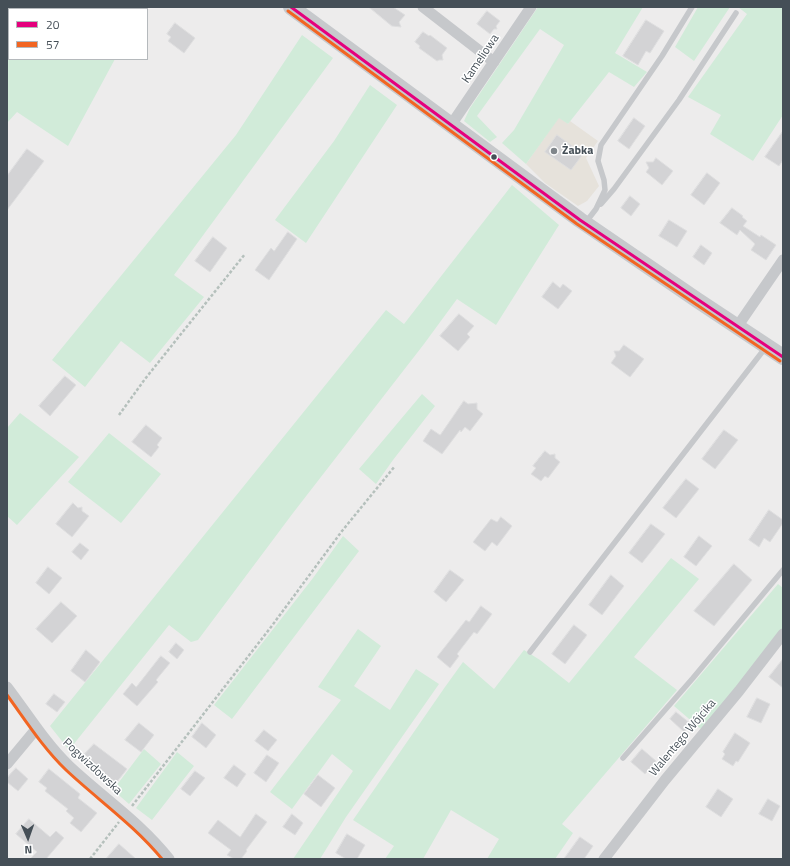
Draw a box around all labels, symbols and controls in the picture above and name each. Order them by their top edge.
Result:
legend [8,8,148,60]
text: 20 [46,15,59,34]
street label: Kameliowa [459,32,503,86]
text: 57 [46,35,59,54]
place label: Żabka [562,144,593,158]
marker: Żabka [549,146,559,156]
unlabelled marker [489,152,499,162]
street label: Walentego Wójcika [647,697,719,779]
street label: Pogwizdowska [59,736,125,798]
north arrow [8,818,48,858]
text: N [24,842,33,858]

